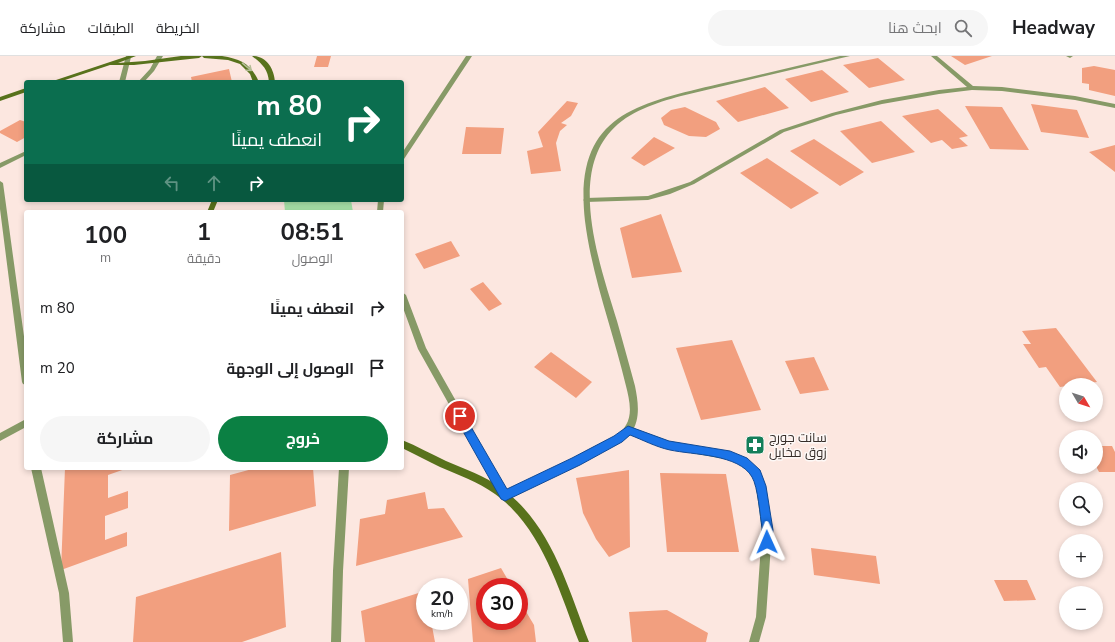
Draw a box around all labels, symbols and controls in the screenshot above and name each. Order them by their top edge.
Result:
search box [708,10,988,46]
text: Headway [1012,15,1095,41]
icon: search [952,17,974,39]
text: ابحث هنا [888,18,942,38]
text: مشاركة [20,19,66,38]
text: الطبقات [88,19,134,38]
text: الخريطة [156,19,200,38]
one-way arrow [242,63,253,72]
text: 80 m [256,87,322,125]
icon: right [336,96,388,148]
text: انعطف يمينًا [231,128,322,152]
icon: left [161,172,183,194]
icon: ahead [203,172,225,194]
icon: right [245,172,267,194]
text: 1 [197,216,211,248]
text: 08:51 [281,216,344,248]
text: 100 [84,219,127,251]
text: m [100,249,111,267]
text: دقيقة [187,250,221,268]
text: الوصول [292,250,333,268]
icon: right [366,297,388,319]
text: 80 m [40,298,75,318]
text: انعطف يمينًا [270,299,354,319]
icon: arrive [366,357,388,379]
text: 20 m [40,358,75,378]
text: الوصول إلى الوجهة [226,359,354,379]
north arrow [1059,378,1103,422]
map controls [1059,378,1103,630]
pin [443,399,477,433]
icon: arrive [449,405,471,427]
button: مشاركة [40,416,210,462]
button: خروج [218,416,388,462]
place label: سانت جورج زوق مخايل [769,429,827,462]
button: sound [1059,430,1103,474]
pharmacy icon: سانت جورج زوق مخايل [744,434,766,456]
button: search [1059,482,1103,526]
position arrow [746,521,788,563]
button: + [1059,534,1103,578]
speed limit sign: 30 [476,578,528,630]
text: 20 [430,585,454,612]
button: − [1059,586,1103,630]
text: km/h [431,607,453,621]

